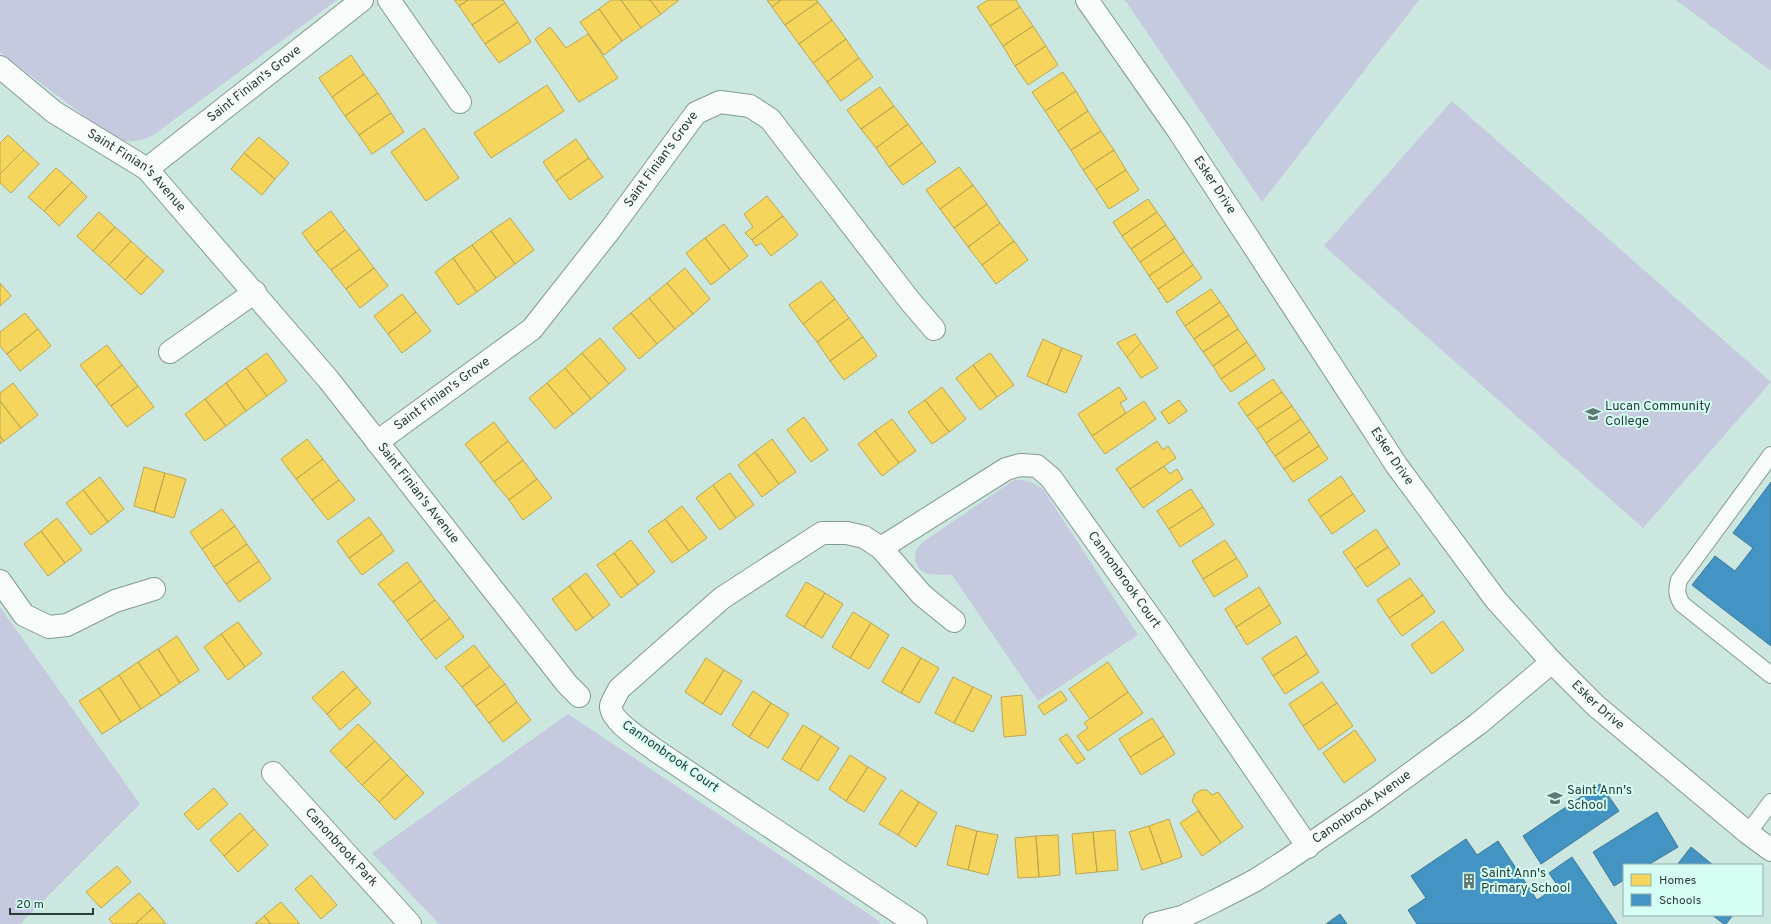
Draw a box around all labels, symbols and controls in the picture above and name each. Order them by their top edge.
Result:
street label: Saint Finian's Grove [205,42,305,126]
street label: Saint Finian's Grove [621,109,702,211]
street label: Saint Finian's Avenue [84,126,189,215]
street label: Esker Drive [1189,153,1239,218]
street label: Saint Finian's Grove [391,354,494,435]
place label: Lucan Community College [1605,399,1711,430]
school or university icon: Lucan Community College [1584,405,1602,423]
street label: Esker Drive [1366,425,1417,489]
street label: Saint Finian's Avenue [373,440,462,547]
street label: Cannonbrook Court [1084,529,1164,632]
street label: Esker Drive [1568,678,1627,734]
street label: Cannonbrook Court [618,717,722,797]
street label: Canonbrook Avenue [1310,767,1415,848]
place label: Saint Ann's School [1567,783,1632,814]
school or university icon: Saint Ann's School [1546,789,1564,807]
street label: Canonbrook Park [301,805,381,891]
legend [1623,864,1763,916]
place label: Saint Ann's Primary School [1481,866,1570,897]
building icon: Saint Ann's Primary School [1460,872,1478,890]
text: Homes [1659,873,1696,889]
scale bar [10,890,93,916]
text: Schools [1659,893,1701,909]
text: 20 m [16,897,44,913]

